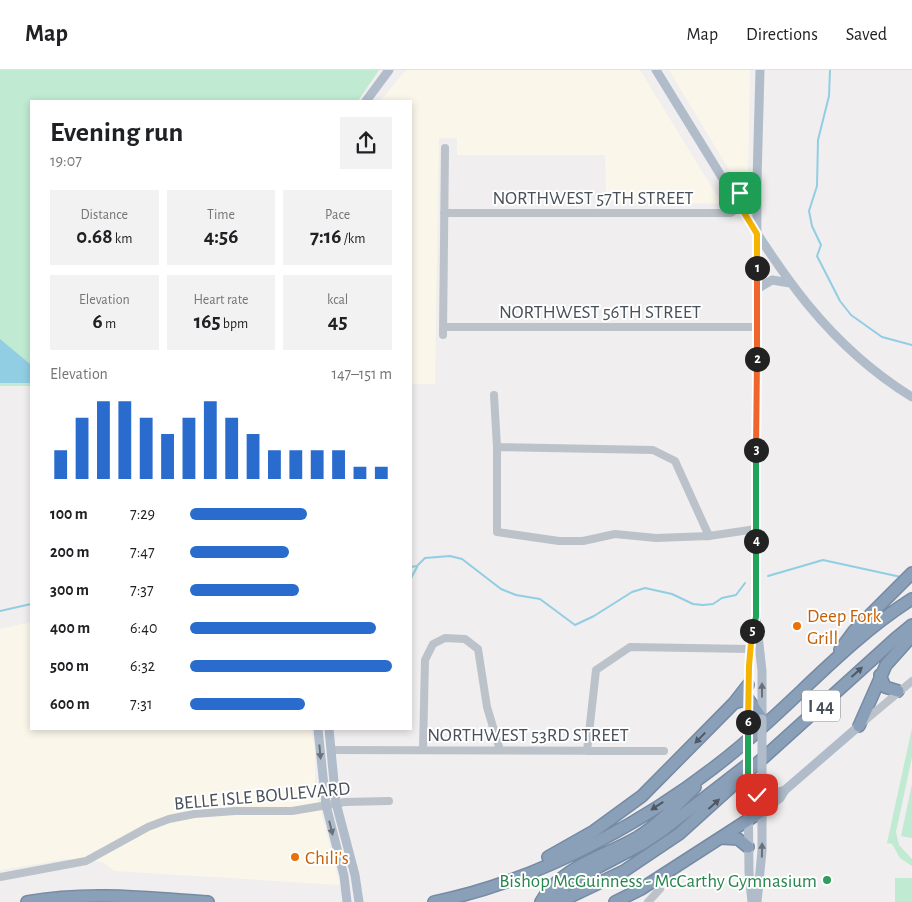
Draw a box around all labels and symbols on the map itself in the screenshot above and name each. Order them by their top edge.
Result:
pin [719,172,761,214]
street label: NORTHWEST 57TH STREET [492,189,694,208]
pin: 1 [744,256,770,280]
street label: NORTHWEST 56TH STREET [499,303,701,322]
pin: 2 [744,346,770,372]
pin: 3 [744,438,768,462]
pin: 4 [744,528,768,554]
place label: Deep Fork Grill [807,607,881,648]
pin: 5 [740,618,764,644]
marker: Deep Fork Grill [791,620,803,632]
one-way arrow [851,666,863,678]
one-way arrow [758,682,766,698]
road number: I 44 [802,690,840,722]
pin: 6 [736,710,760,734]
street label: NORTHWEST 53RD STREET [427,726,629,745]
one-way arrow [694,731,706,743]
one-way arrow [317,745,325,761]
pin [736,774,778,816]
street label: BELLE ISLE BOULEVARD [173,779,351,814]
one-way arrow [708,798,721,809]
one-way arrow [650,801,664,811]
one-way arrow [328,820,336,835]
one-way arrow [758,842,766,858]
place label: Chili's [305,849,349,868]
marker: Chili's [289,851,301,863]
place label: Bishop McGuinness - McCarthy Gymnasium [499,872,817,891]
marker: Bishop McGuinness - McCarthy Gymnasium [821,874,833,886]

